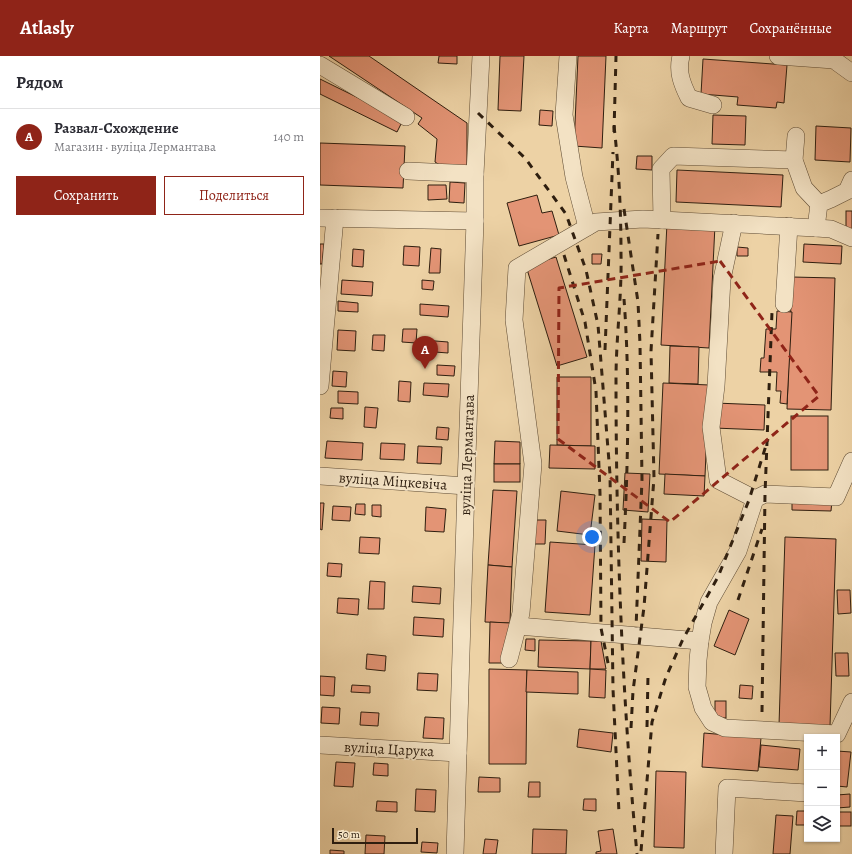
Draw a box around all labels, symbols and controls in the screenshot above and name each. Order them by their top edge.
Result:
text: Atlasly [20,15,74,41]
text: Карта [614,19,649,38]
text: Маршрут [671,19,727,38]
text: Сохранённые [749,19,832,38]
text: Рядом [16,71,63,94]
text: Развал-Схождение [54,118,179,138]
text: A [25,128,33,145]
text: 140 m [273,128,304,145]
text: Магазин · вуліца Лермантава [54,138,216,155]
button: Сохранить [16,176,156,215]
button: Поделиться [164,176,304,215]
pin: A [412,336,438,369]
street label: вуліца Лермантава [455,394,479,516]
street label: вуліца Міцкевіча [338,467,448,495]
your location [582,527,602,547]
map controls [804,734,840,842]
button: + [804,734,840,770]
street label: вуліца Царука [343,737,435,761]
button: − [804,770,840,806]
button: layers [804,806,840,842]
scale bar [332,826,418,845]
text: 50 m [338,827,360,842]

